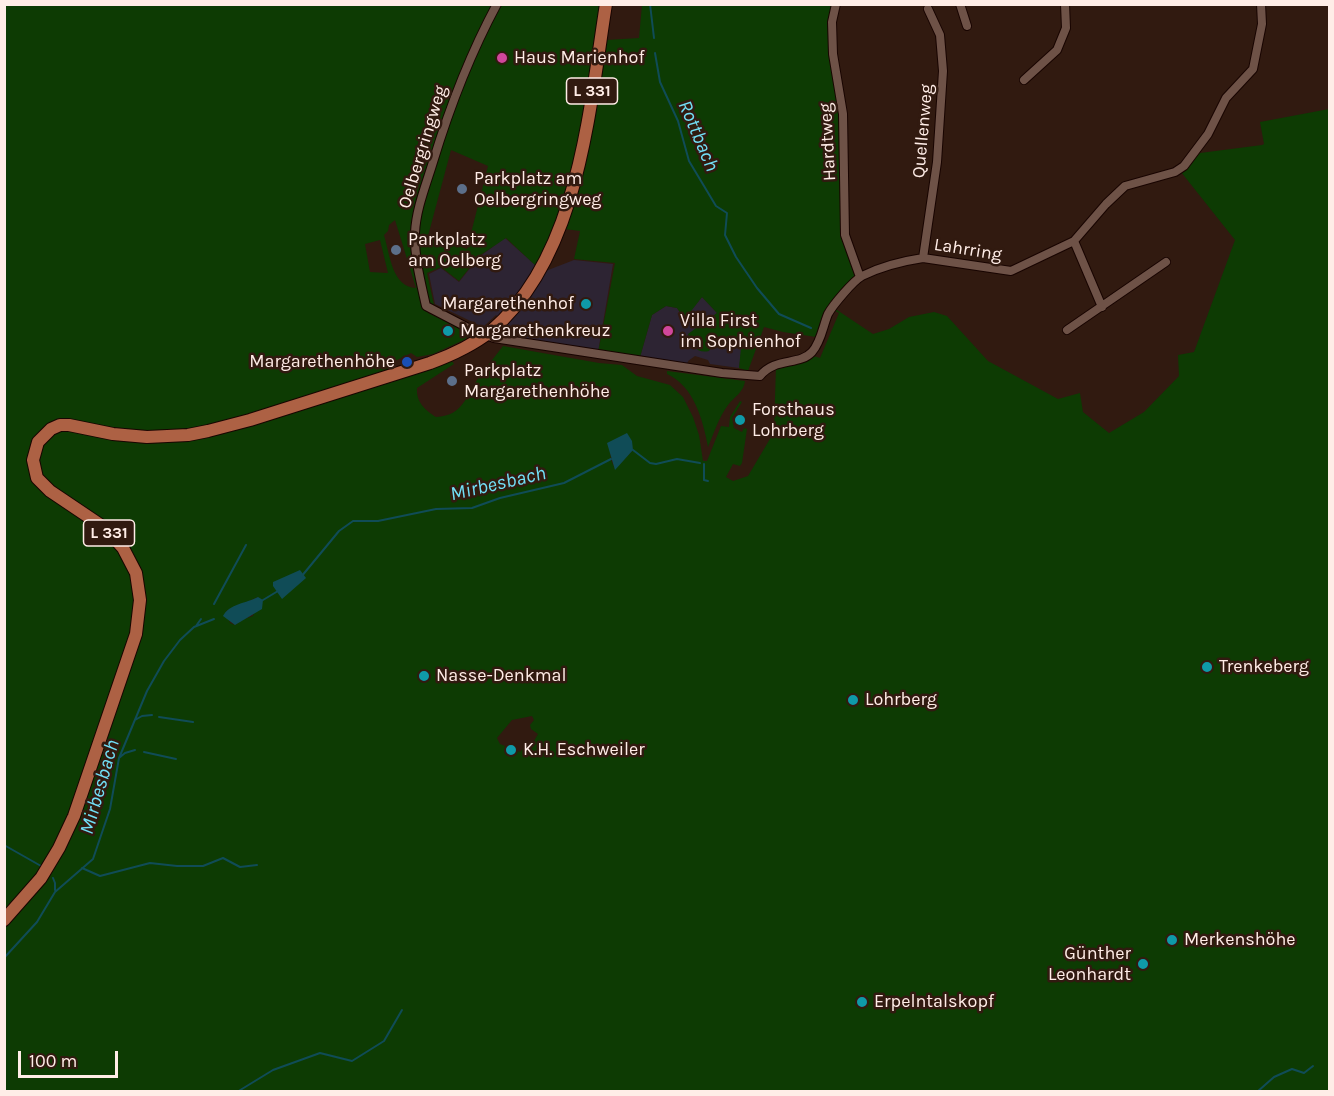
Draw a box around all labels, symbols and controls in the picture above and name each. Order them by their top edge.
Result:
place label: Haus Marienhof [514,47,645,69]
marker: Haus Marienhof [495,51,509,65]
road number: L 331 [566,78,618,104]
street label: Oelbergringweg [394,83,452,211]
street label: Quellenweg [908,83,938,179]
water label: Rottbach [672,97,724,175]
street label: Hardtweg [815,102,841,182]
place label: Parkplatz am Oelbergringweg [474,168,602,210]
marker: Parkplatz am Oelbergringweg [455,182,469,196]
place label: Parkplatz am Oelberg [408,229,501,272]
street label: Lahrring [932,234,1004,266]
marker: Parkplatz am Oelberg [389,243,403,257]
place label: Margarethenhof [442,293,574,315]
marker: Margarethenhof [579,297,593,311]
place label: Villa First im Sophienhof [680,310,801,352]
place label: Margarethenkreuz [460,320,610,342]
marker: Margarethenkreuz [441,324,455,338]
marker: Villa First im Sophienhof [661,324,675,338]
place label: Margarethenhöhe [249,351,395,373]
marker: Margarethenhöhe [400,355,414,369]
place label: Parkplatz Margarethenhöhe [464,360,610,403]
marker: Parkplatz Margarethenhöhe [445,374,459,388]
place label: Forsthaus Lohrberg [752,399,835,442]
marker: Forsthaus Lohrberg [733,413,747,427]
water label: Mirbesbach [448,461,548,507]
road number: L 331 [84,520,134,546]
place label: Trenkeberg [1219,656,1309,678]
marker: Trenkeberg [1200,660,1214,674]
place label: Nasse-Denkmal [436,665,567,687]
marker: Nasse-Denkmal [417,669,431,683]
place label: Lohrberg [865,689,937,711]
marker: Lohrberg [846,693,860,707]
water label: Mirbesbach [75,737,125,837]
place label: K.H. Eschweiler [523,739,645,761]
marker: K.H. Eschweiler [504,743,518,757]
place label: Merkenshöhe [1184,929,1296,951]
marker: Merkenshöhe [1165,933,1179,947]
place label: Günther Leonhardt [1048,943,1131,986]
marker: Günther Leonhardt [1136,957,1150,971]
place label: Erpelntalskopf [874,991,994,1013]
marker: Erpelntalskopf [855,995,869,1009]
scale bar [21,1039,122,1077]
text: 100 m [29,1050,77,1072]

